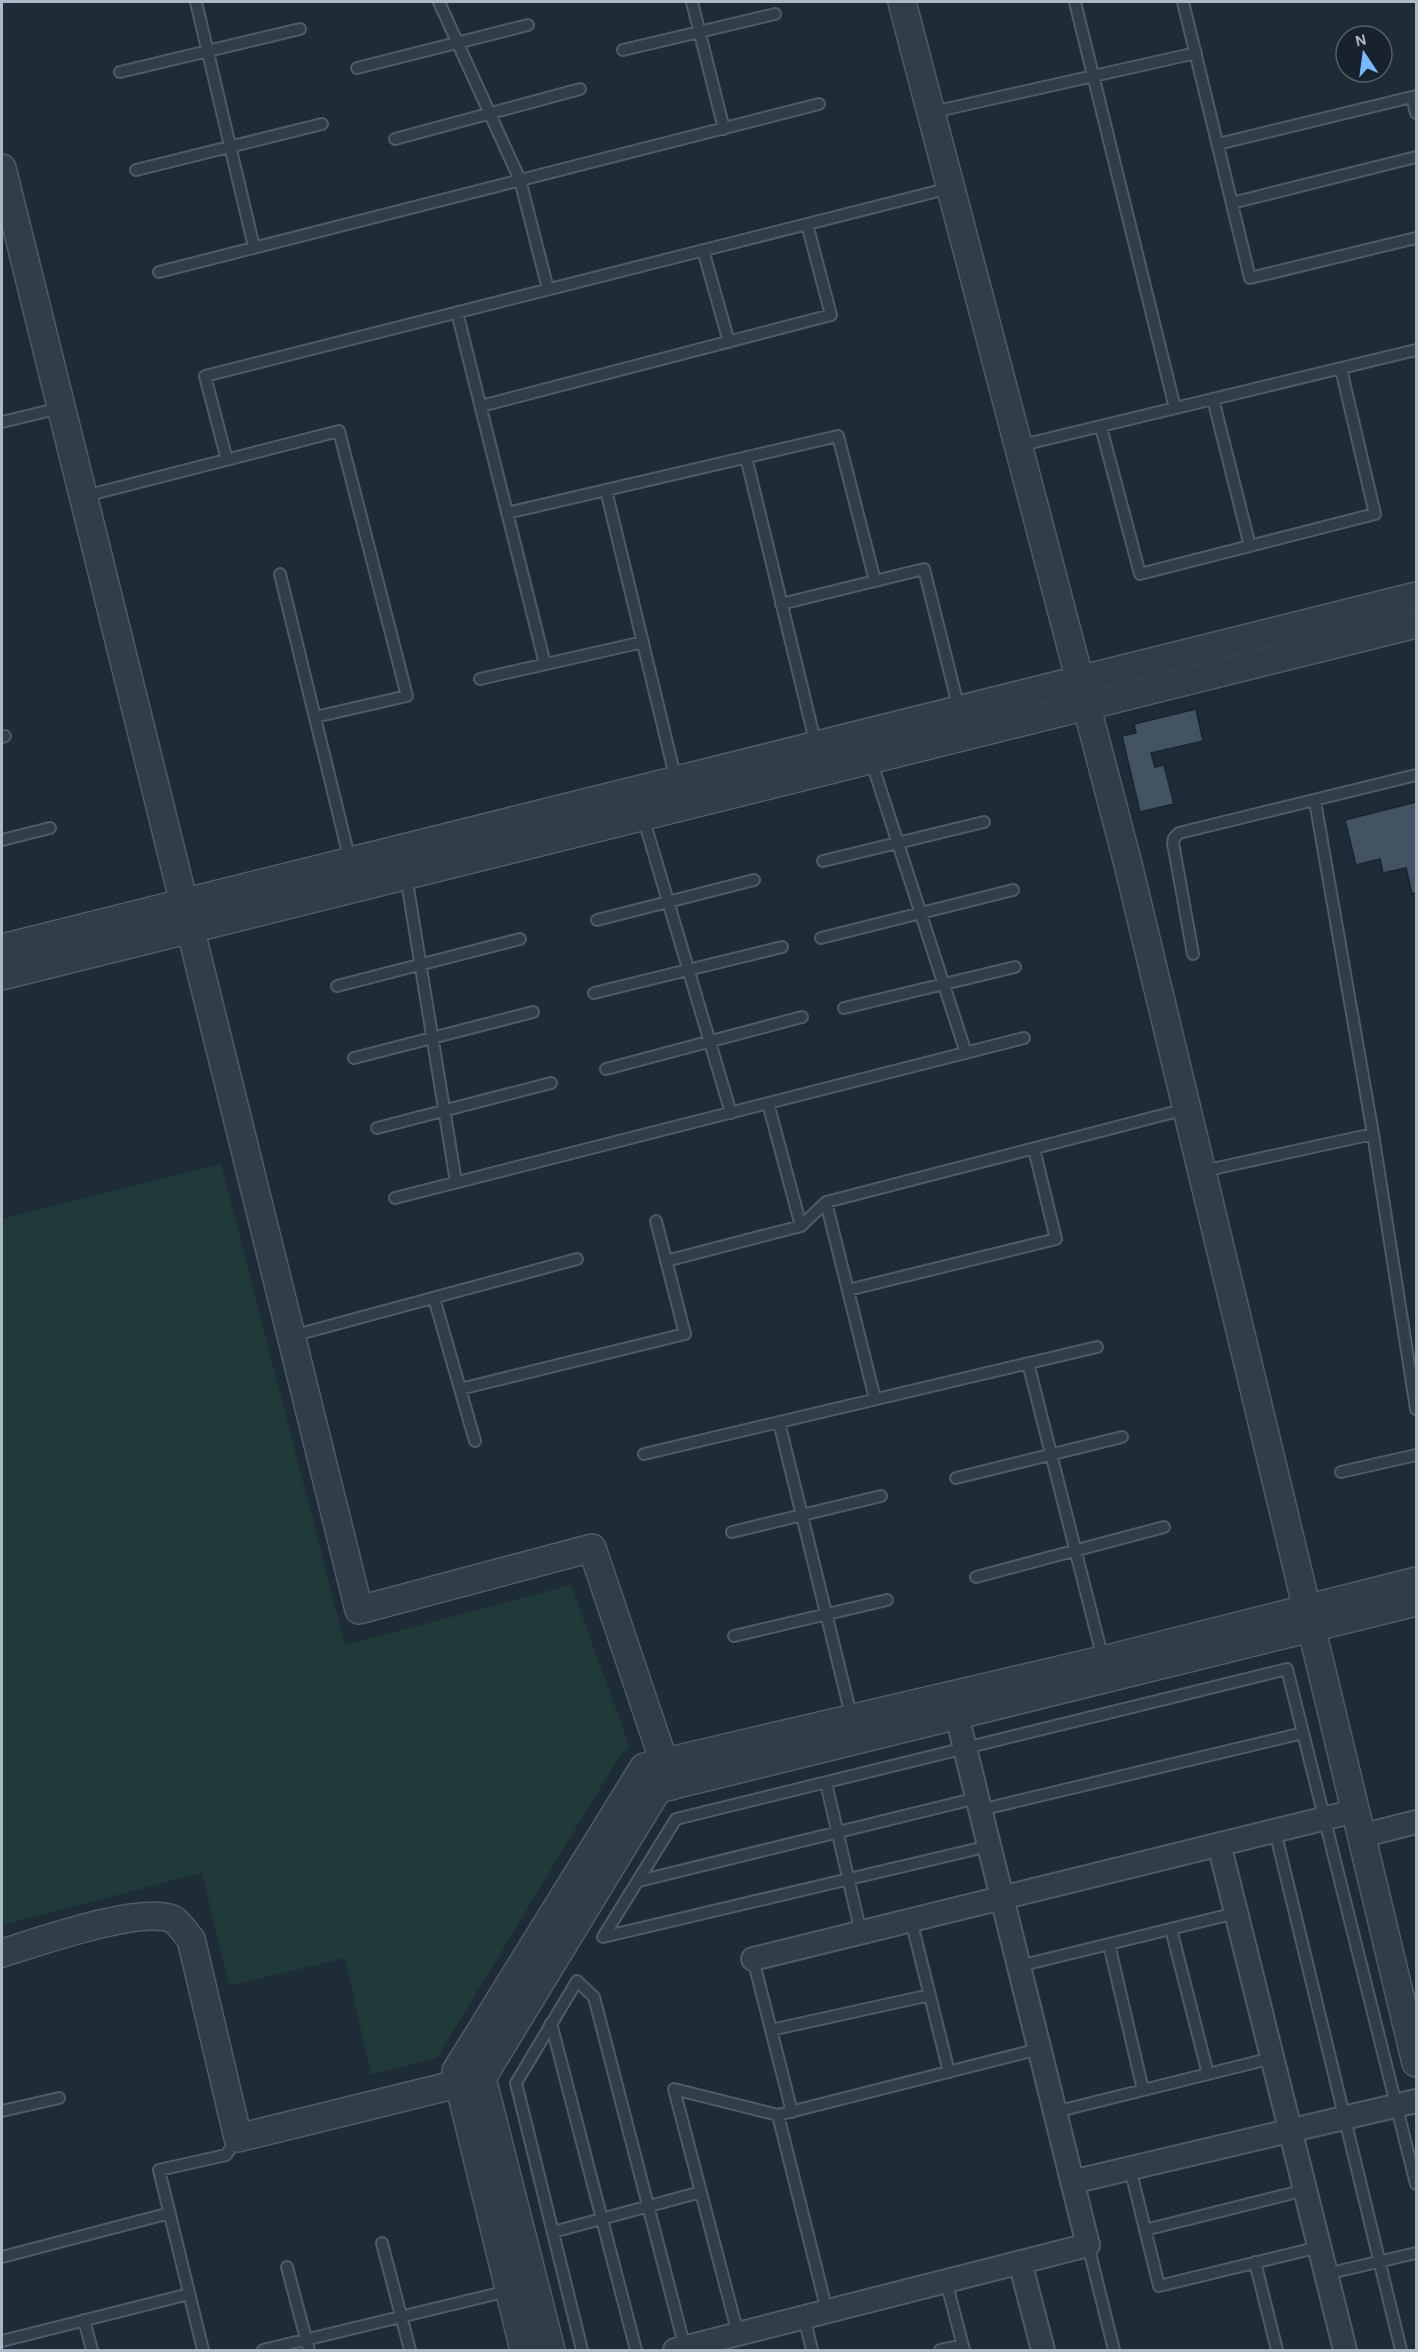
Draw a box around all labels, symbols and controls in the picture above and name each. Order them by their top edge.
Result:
north arrow [1334,24,1394,84]
text: N [1354,31,1368,49]

